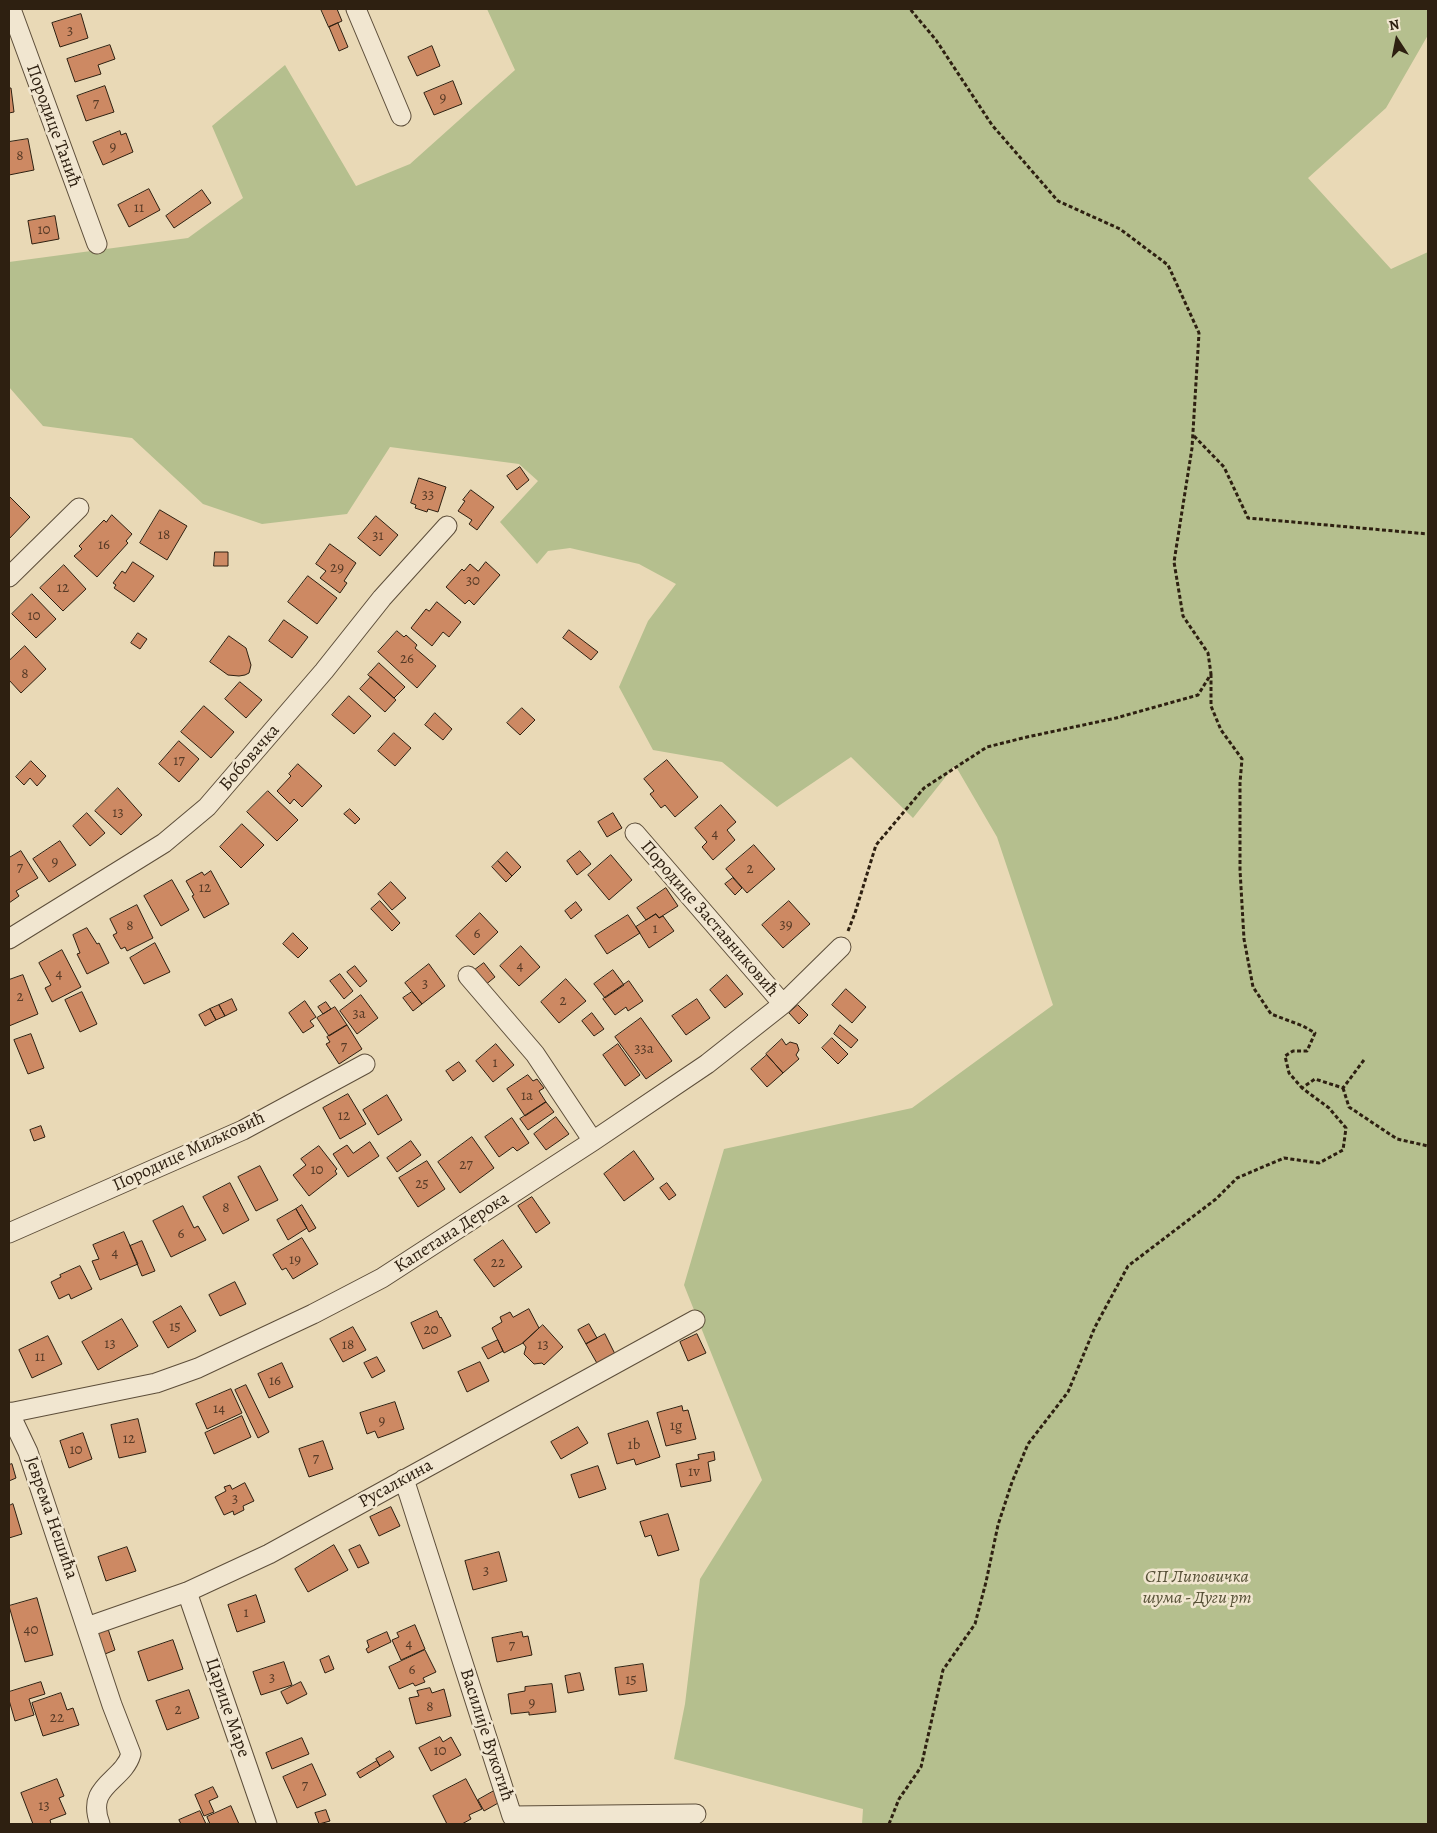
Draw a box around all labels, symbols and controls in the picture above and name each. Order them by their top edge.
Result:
text: N [1387,14,1401,35]
north arrow [1372,15,1422,65]
house number: 3 [67,22,73,40]
street label: Породице Танић [21,62,85,190]
house number: 9 [440,89,446,107]
house number: 7 [93,95,99,113]
house number: 9 [110,138,116,156]
house number: 8 [16,147,24,165]
house number: 11 [134,199,144,217]
house number: 10 [37,221,51,239]
house number: 33 [422,486,434,504]
house number: 18 [158,526,170,544]
house number: 31 [372,527,384,545]
house number: 16 [98,536,110,554]
house number: 29 [330,559,344,577]
house number: 30 [466,572,480,590]
house number: 12 [57,579,69,597]
house number: 10 [27,607,41,625]
house number: 26 [400,650,414,668]
house number: 8 [21,665,29,683]
street label: Бобовачка [215,720,285,796]
house number: 17 [173,752,185,770]
house number: 13 [112,804,124,822]
house number: 4 [712,825,718,843]
street label: Породице Заставниковић [635,837,783,1001]
house number: 9 [52,853,58,871]
house number: 7 [17,859,23,877]
house number: 2 [746,860,754,878]
house number: 12 [199,879,211,897]
house number: 39 [779,916,793,934]
house number: 8 [126,917,134,935]
house number: 1 [652,920,658,938]
house number: 6 [474,925,480,943]
house number: 4 [517,957,523,975]
house number: 4 [56,965,62,983]
house number: 3 [422,975,428,993]
house number: 2 [16,988,24,1006]
house number: 2 [559,992,567,1010]
house number: 3a [352,1005,366,1023]
house number: 7 [341,1038,347,1056]
house number: 33a [634,1040,654,1058]
house number: 1 [492,1054,498,1072]
house number: 1a [521,1087,533,1105]
street label: Породице Миљковић [110,1107,268,1197]
house number: 12 [338,1107,350,1125]
house number: 27 [459,1156,473,1174]
house number: 10 [310,1161,324,1179]
house number: 25 [415,1175,429,1193]
street label: Капетана Дерока [391,1188,513,1278]
house number: 8 [222,1199,230,1217]
house number: 6 [178,1225,184,1243]
house number: 4 [112,1244,118,1262]
house number: 19 [289,1251,301,1269]
house number: 22 [491,1254,505,1272]
house number: 15 [169,1318,181,1336]
house number: 20 [423,1321,439,1339]
house number: 13 [104,1335,116,1353]
house number: 18 [342,1336,354,1354]
house number: 13 [537,1336,549,1354]
house number: 11 [35,1348,45,1366]
house number: 16 [269,1372,281,1390]
house number: 14 [213,1400,225,1418]
house number: 9 [379,1412,385,1430]
house number: 1g [670,1417,682,1435]
house number: 12 [123,1430,135,1448]
house number: 1b [628,1436,640,1454]
house number: 10 [69,1441,83,1459]
house number: 7 [313,1450,319,1468]
street label: Јеврема Нешића [20,1454,82,1582]
street label: Русалкина [355,1455,437,1513]
house number: 1v [688,1463,700,1481]
house number: 3 [232,1490,238,1508]
house number: 3 [483,1562,489,1580]
park label: СП Липовичка шума - Дуги рт [1143,1567,1251,1610]
house number: 1 [243,1604,249,1622]
house number: 40 [24,1621,38,1639]
house number: 4 [406,1635,412,1653]
house number: 7 [509,1637,515,1655]
street label: Царице Маре [200,1655,254,1761]
house number: 6 [409,1661,415,1679]
street label: Василије Вукотић [454,1666,518,1804]
house number: 3 [269,1669,275,1687]
house number: 15 [625,1671,637,1689]
house number: 9 [529,1694,535,1712]
house number: 8 [426,1698,434,1716]
house number: 2 [174,1701,182,1719]
house number: 22 [50,1709,64,1727]
house number: 10 [433,1742,447,1760]
house number: 7 [302,1777,308,1795]
house number: 13 [38,1797,50,1815]

